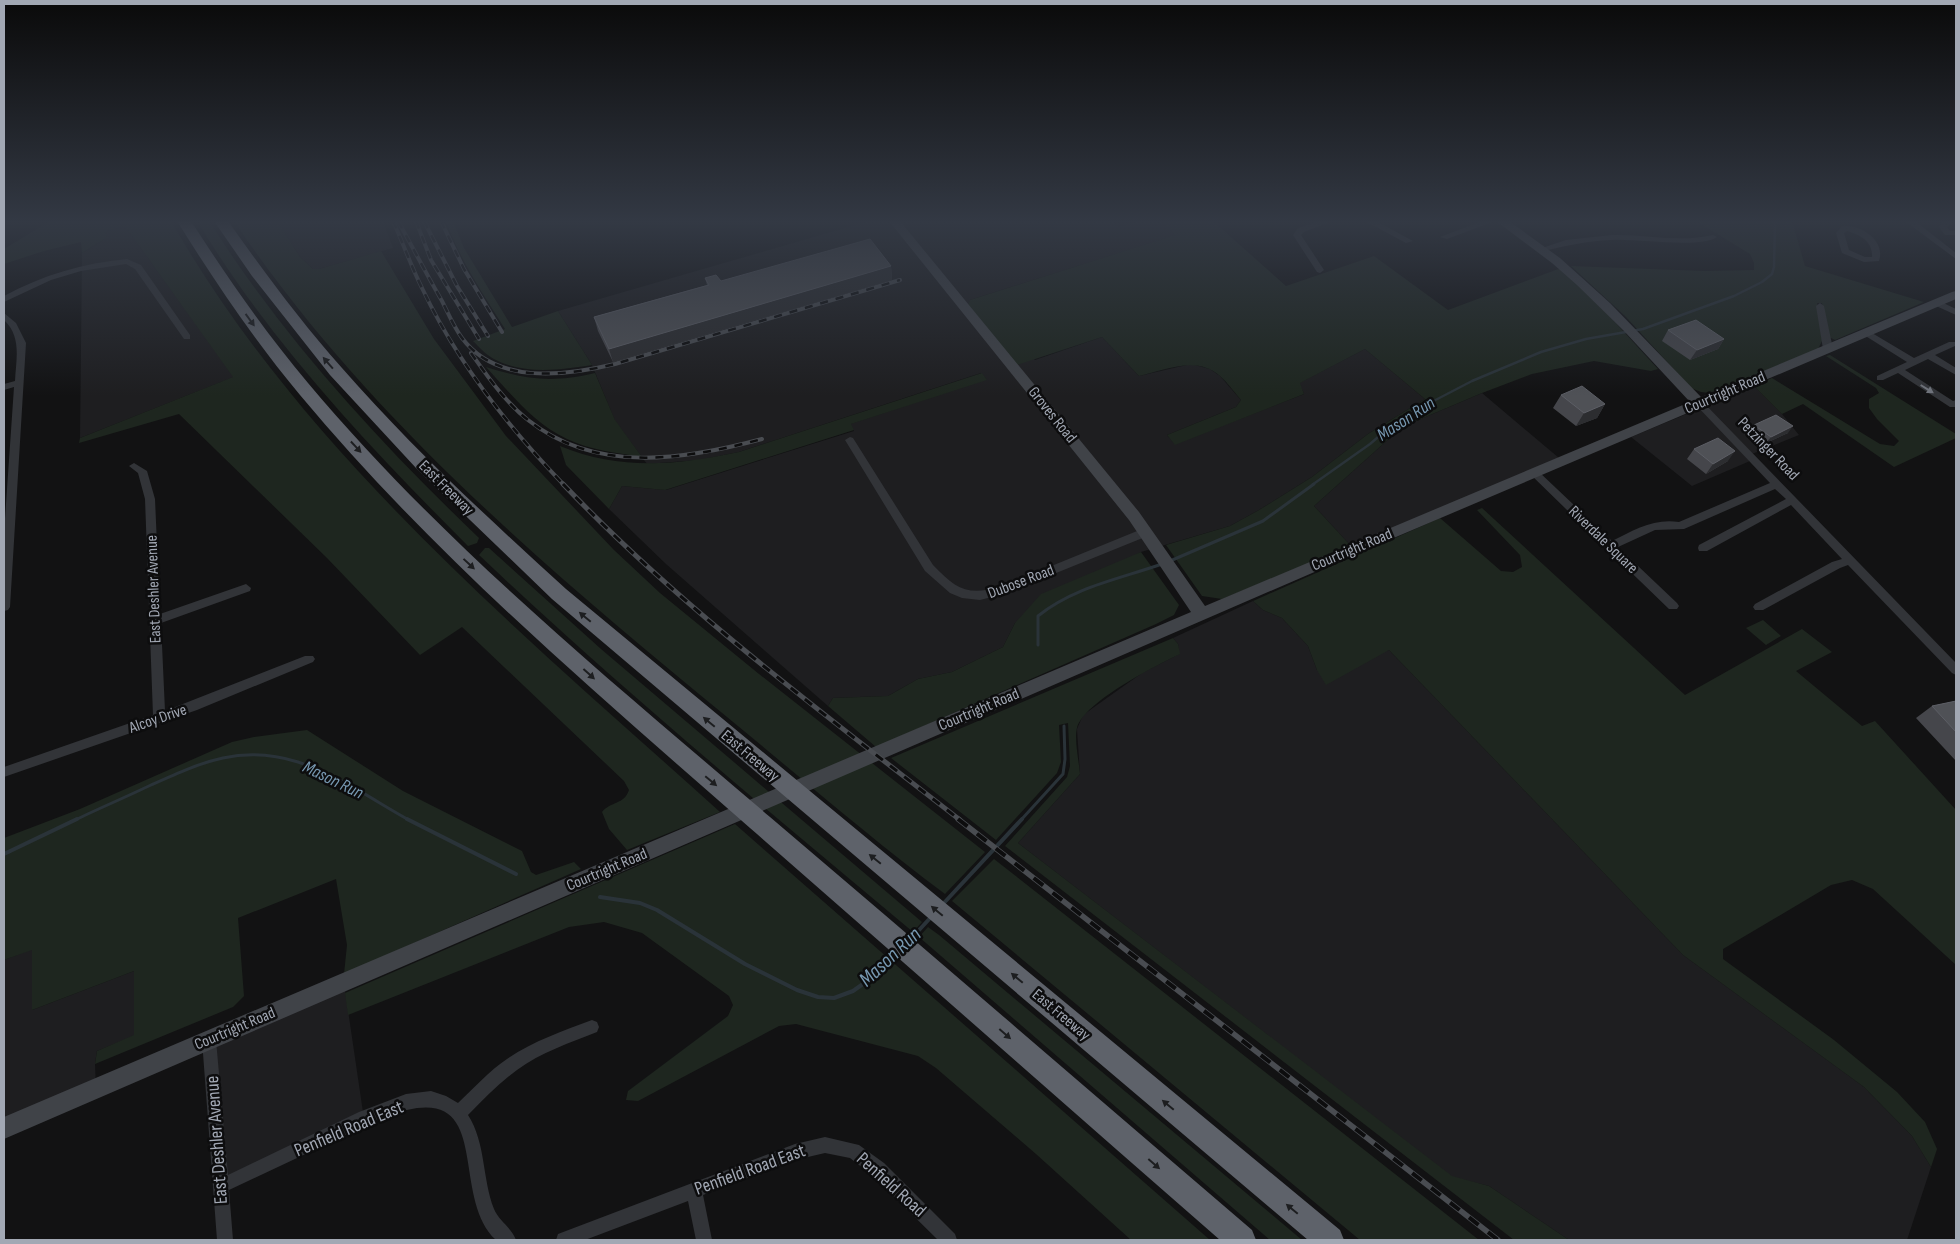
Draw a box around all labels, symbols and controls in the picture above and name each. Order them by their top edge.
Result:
one-way arrow [245,313,255,327]
one-way arrow [322,357,334,369]
street label: Courtright Road [1682,368,1768,418]
street label: Groves Road [1024,383,1080,447]
one-way arrow [1921,384,1934,393]
water label: Mason Run [1373,392,1439,445]
street label: Petzinger Road [1733,414,1803,484]
one-way arrow [350,441,362,453]
street label: East Freeway [415,457,477,519]
street label: Riverdale Square [1564,502,1642,578]
street label: Courtright Road [1309,525,1395,575]
street label: East Deshler Avenue [143,535,165,643]
one-way arrow [462,558,474,570]
street label: Dubose Road [985,561,1057,603]
one-way arrow [580,611,592,623]
one-way arrow [582,668,595,679]
street label: Courtright Road [936,685,1022,735]
street label: Alcoy Drive [126,700,189,738]
one-way arrow [704,716,716,728]
street label: East Freeway [717,726,783,786]
water label: Mason Run [299,756,367,804]
one-way arrow [704,775,717,786]
street label: Courtright Road [564,845,650,895]
one-way arrow [869,854,882,865]
one-way arrow [930,905,943,916]
water label: Mason Run [854,922,926,992]
one-way arrow [1010,972,1023,983]
street label: East Freeway [1028,985,1094,1045]
street label: Courtright Road [192,1004,278,1054]
one-way arrow [998,1028,1010,1040]
street label: East Deshler Avenue [201,1075,233,1205]
street label: Penfield Road East [291,1096,407,1162]
one-way arrow [1162,1099,1175,1110]
street label: Penfield Road East [691,1139,809,1201]
street label: Penfield Road [851,1148,931,1222]
one-way arrow [1147,1158,1160,1169]
one-way arrow [1287,1203,1299,1215]

